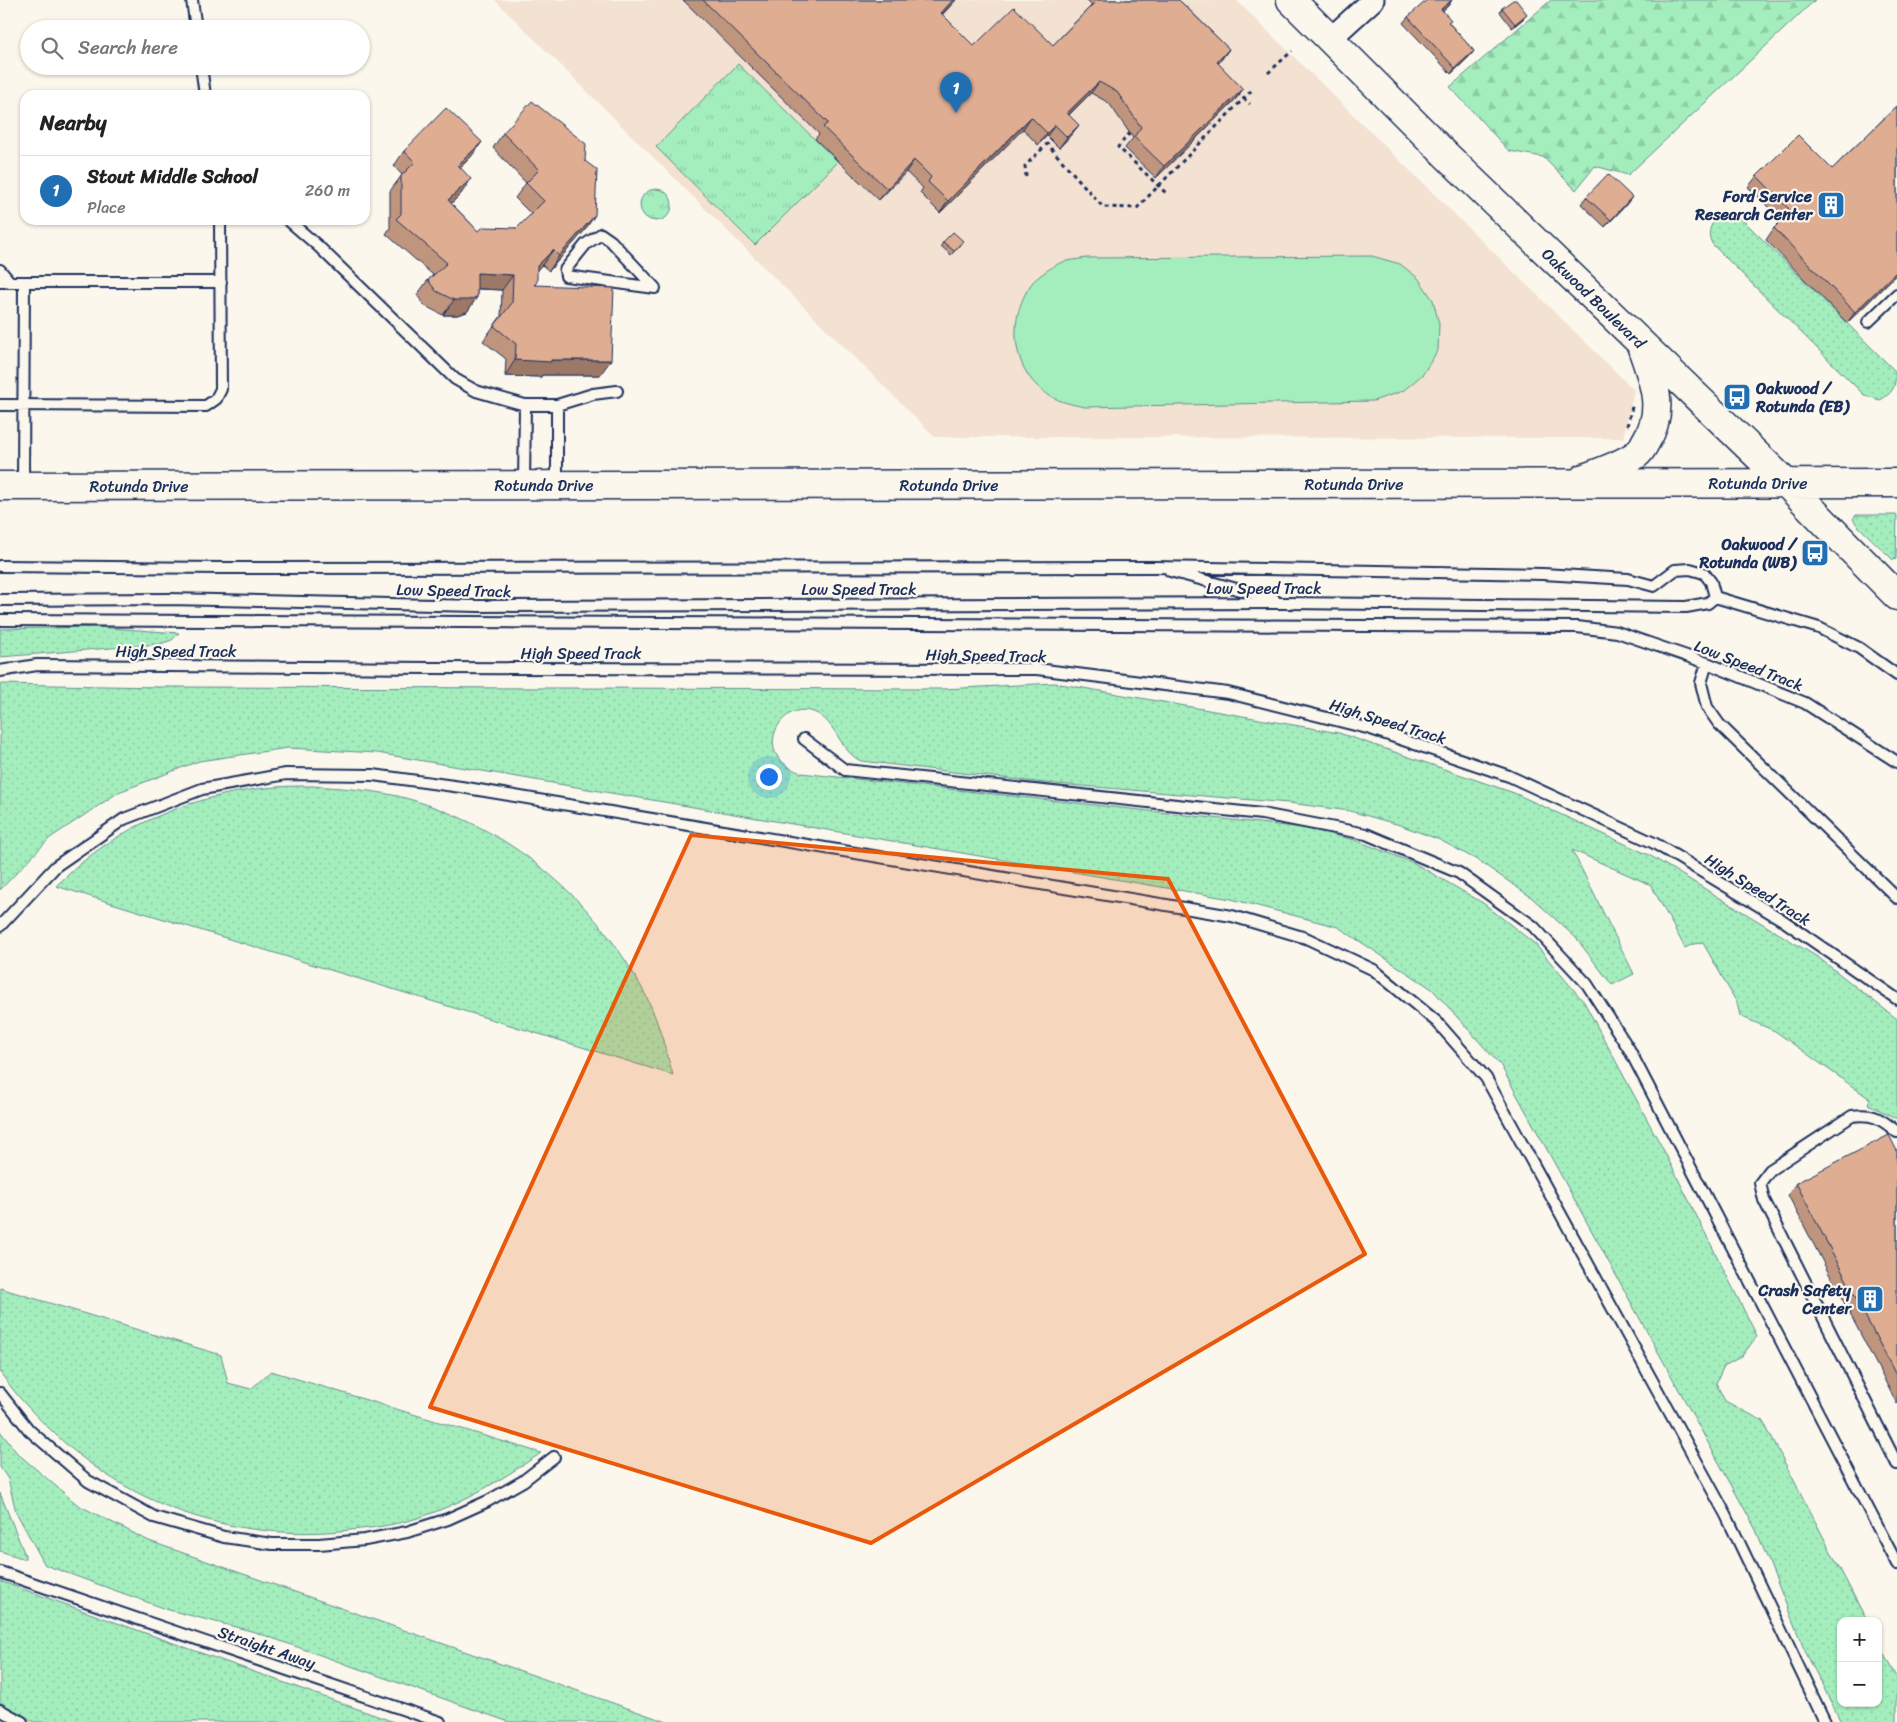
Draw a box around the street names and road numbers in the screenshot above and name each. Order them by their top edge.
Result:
street label: Oakwood Boulevard [1535,241,1654,357]
street label: Rotunda Drive [1709,469,1807,498]
street label: Rotunda Drive [1305,470,1403,499]
street label: Rotunda Drive [495,471,593,500]
street label: Rotunda Drive [900,471,998,500]
street label: Rotunda Drive [90,472,188,501]
street label: Low Speed Track [1206,574,1322,603]
street label: Low Speed Track [396,575,512,606]
street label: Low Speed Track [801,575,917,604]
street label: Low Speed Track [1690,631,1808,700]
street label: High Speed Track [116,637,237,666]
street label: High Speed Track [521,639,642,668]
street label: High Speed Track [925,640,1047,671]
street label: High Speed Track [1326,690,1450,753]
street label: High Speed Track [1699,845,1817,934]
street label: Straight Away [214,1617,320,1678]

